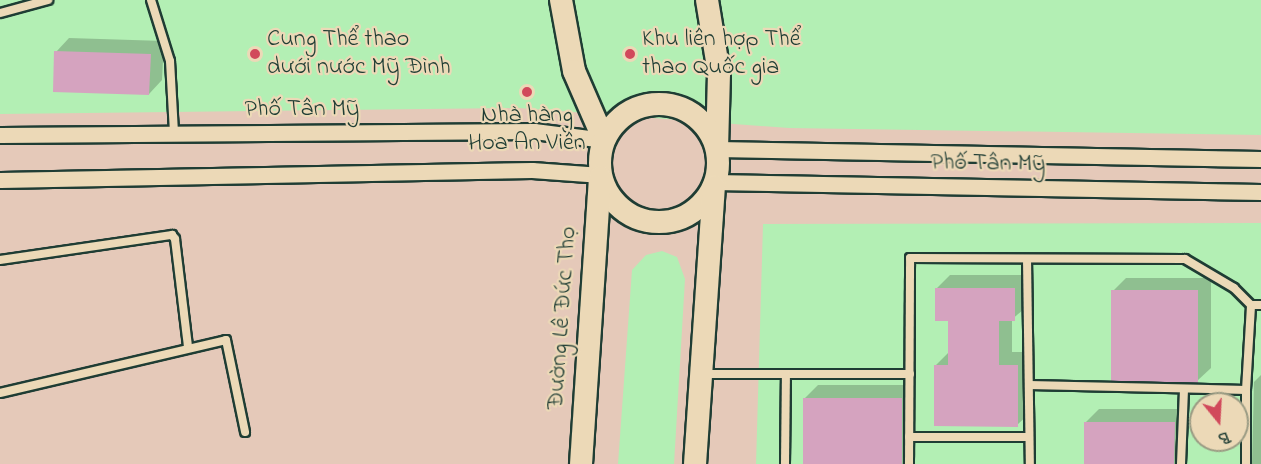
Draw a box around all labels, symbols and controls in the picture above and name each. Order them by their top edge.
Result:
place label: Cung Thể thao dưới nước Mỹ Đình [267,26,451,82]
place label: Khu liên hợp Thể thao Quốc gia [642,26,800,82]
marker: Cung Thể thao dưới nước Mỹ Đình [248,47,262,61]
marker: Khu liên hợp Thể thao Quốc gia [623,47,637,61]
marker: Nhà hàng Hoa An Viên [520,85,534,99]
street label: Phố Tân Mỹ [245,96,359,124]
place label: Nhà hàng Hoa An Viên [468,102,586,158]
street label: Phố Tân Mỹ [930,149,1046,179]
street label: Đường Lê Đức Thọ [542,225,584,411]
north arrow [1189,392,1249,452]
text: B [1215,424,1233,450]

